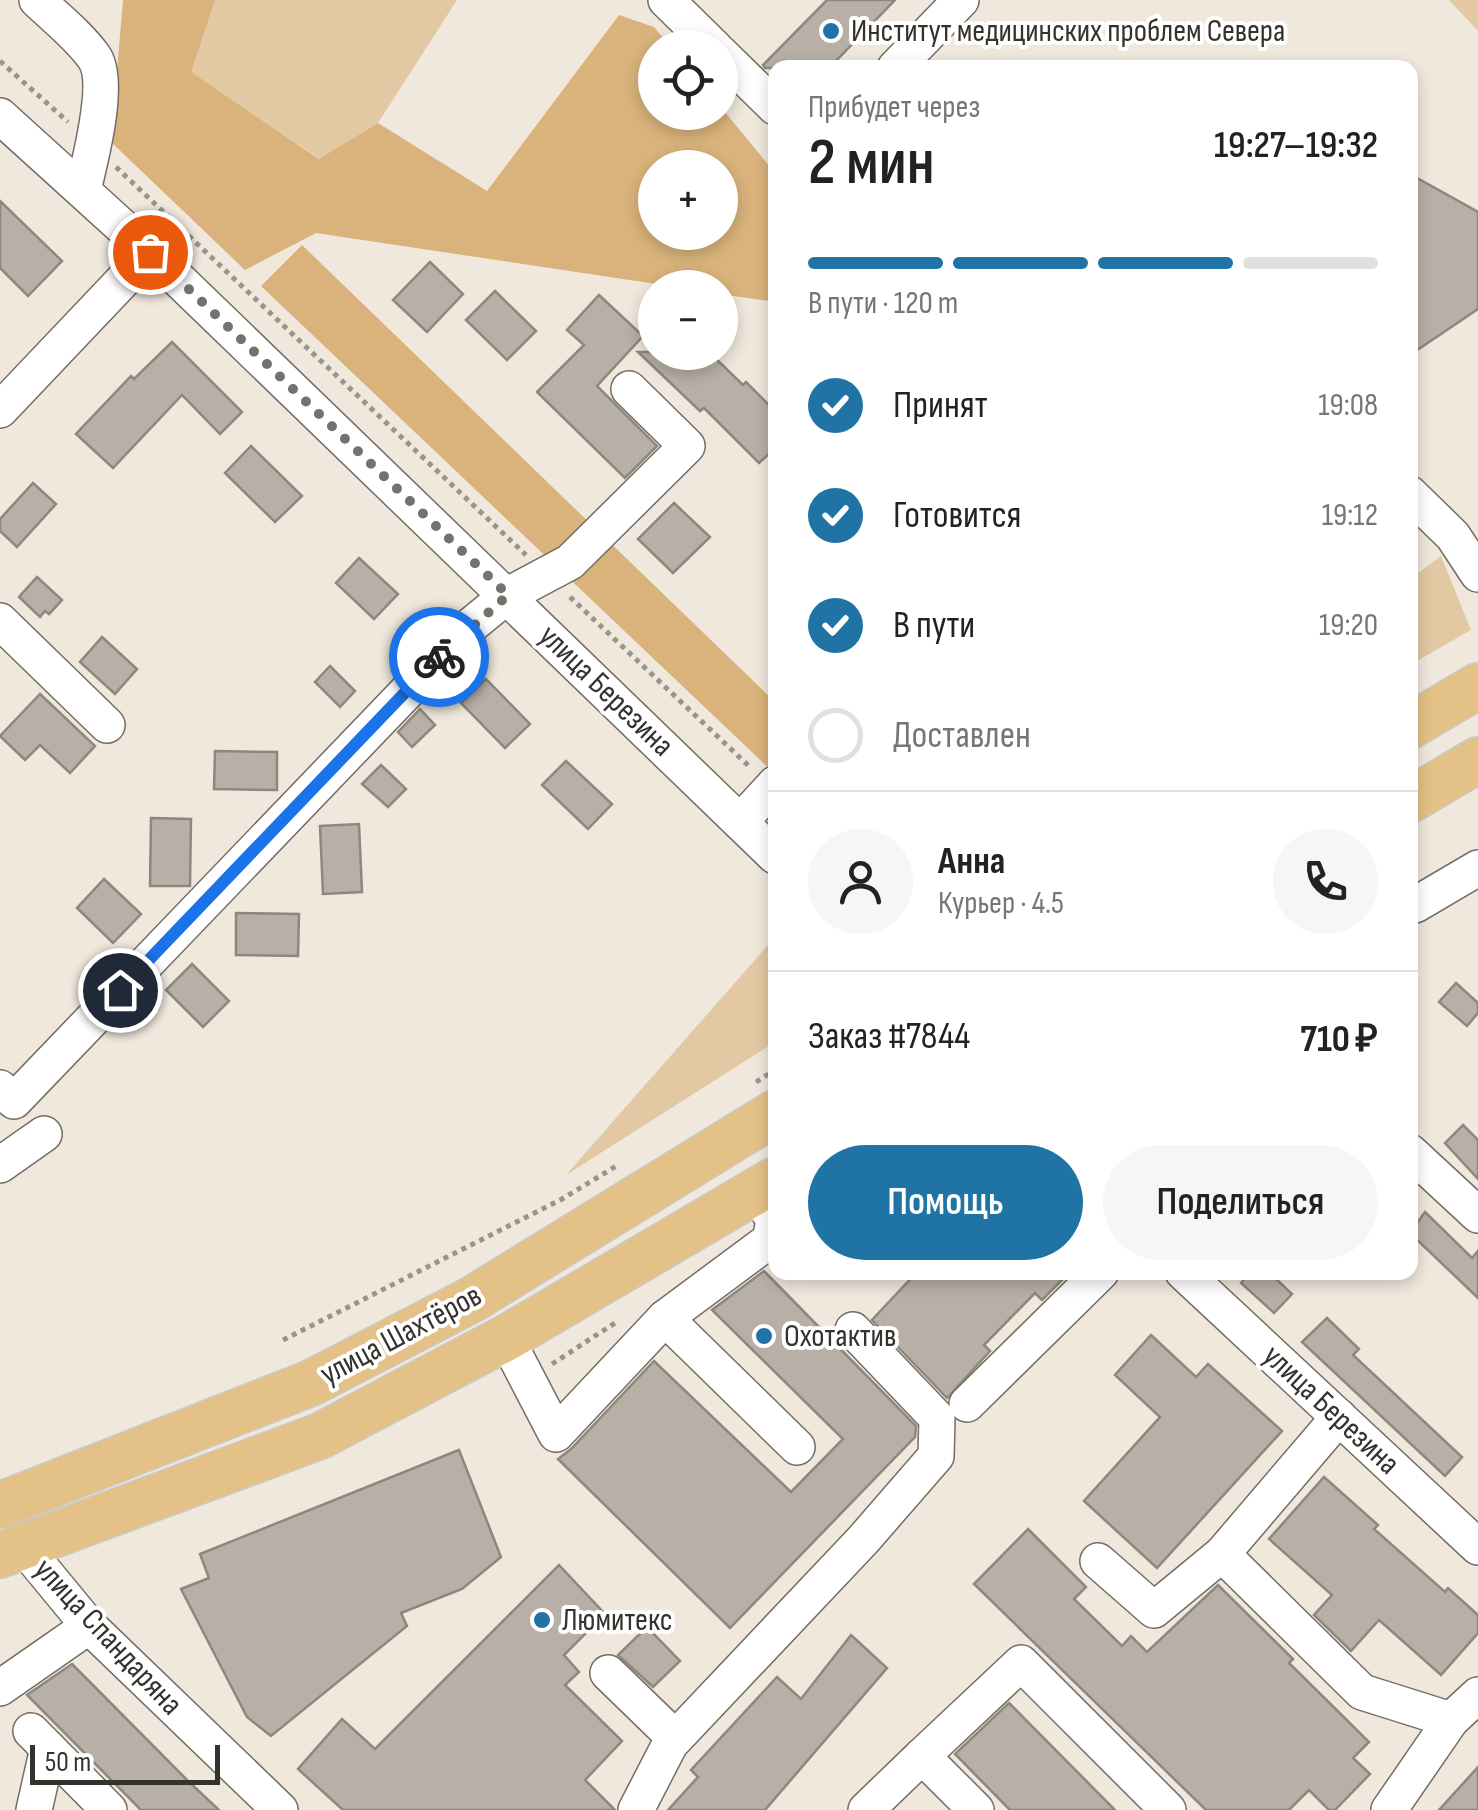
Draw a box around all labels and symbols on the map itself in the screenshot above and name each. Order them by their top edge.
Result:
place label: Институт медицинских проблем Севера [851,12,1285,51]
marker: Институт медицинских проблем Севера [820,20,842,42]
pin [108,210,193,295]
courier [389,607,489,707]
street label: улица Березина [530,617,682,765]
pin [78,948,163,1033]
street label: улица Шахтёров [314,1276,488,1394]
place label: Охотактив [784,1317,896,1356]
marker: Охотактив [753,1325,775,1347]
street label: улица Березина [1255,1337,1407,1483]
street label: улица Спандаряна [26,1551,190,1723]
place label: Люмитекс [562,1601,672,1640]
marker: Люмитекс [531,1609,553,1631]
scale bar [30,1740,220,1784]

